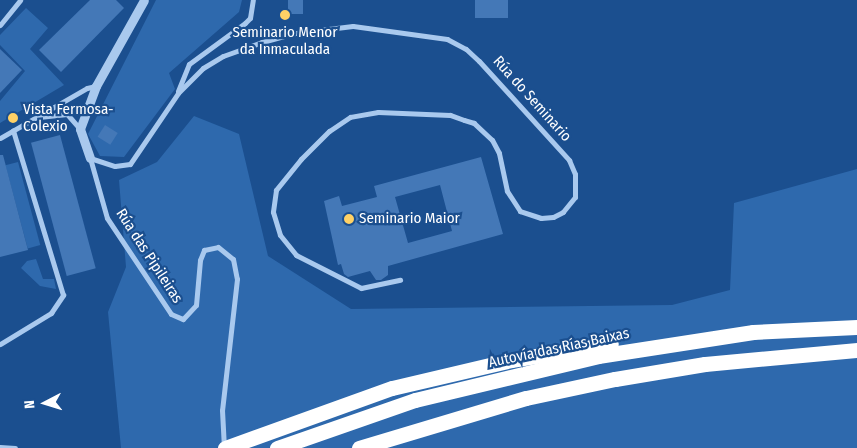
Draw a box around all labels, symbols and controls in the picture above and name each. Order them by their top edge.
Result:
marker: Seminario Menor da Inmaculada [279,9,291,21]
place label: Seminario Menor da Inmaculada [233,23,337,58]
street label: Rúa do Seminario [489,53,575,145]
place label: Vista Fermosa- Colexio [23,100,114,135]
marker: Vista Fermosa- Colexio [7,112,19,124]
street label: Rúa das Pipileiras [112,205,186,307]
place label: Seminario Maior [359,210,460,228]
marker: Seminario Maior [343,213,355,225]
street label: Autovía das Rías Baixas [487,324,631,372]
north arrow [20,378,70,428]
text: N [21,399,38,409]

